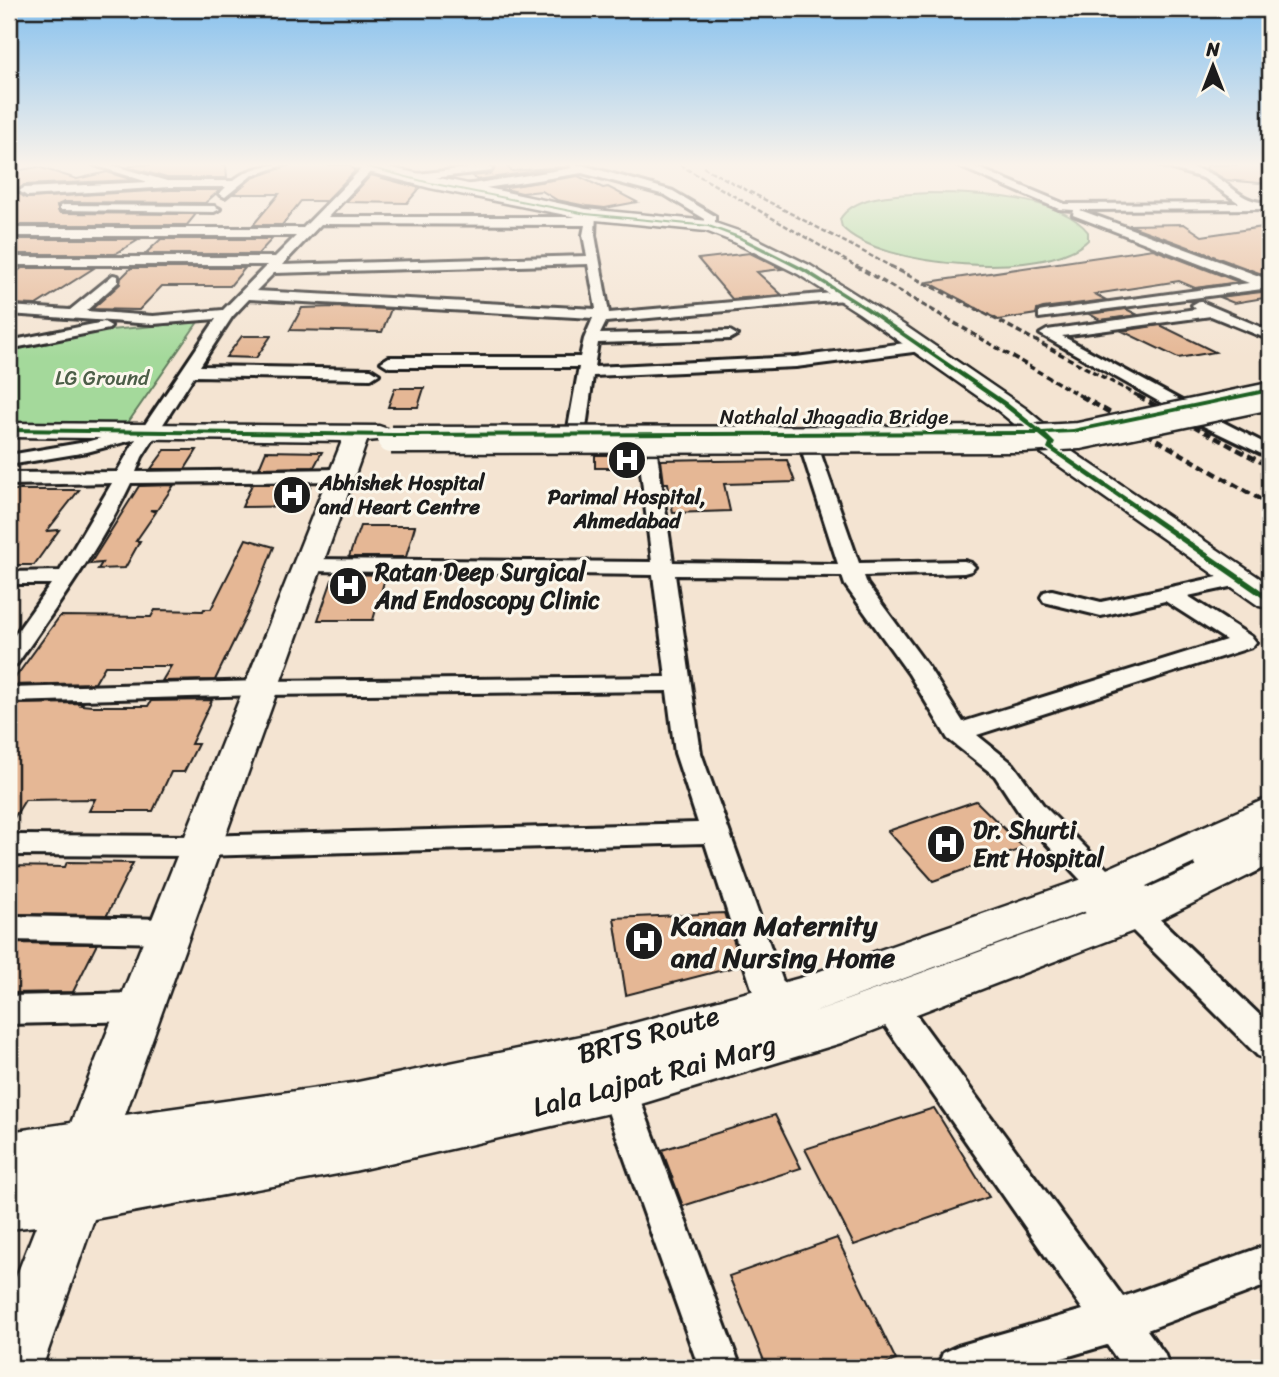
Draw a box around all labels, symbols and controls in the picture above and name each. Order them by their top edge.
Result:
north arrow [1178,32,1248,102]
text: N [1205,33,1220,66]
park label: LG Ground [55,359,151,397]
street label: Nathalal Jhagadia Bridge [720,398,948,436]
hospital icon: Parimal Hospital, Ahmedabad [606,439,648,481]
place label: Abhishek Hospital and Heart Centre [318,464,486,526]
hospital icon: Abhishek Hospital and Heart Centre [271,474,313,516]
place label: Parimal Hospital, Ahmedabad [548,478,706,540]
place label: Ratan Deep Surgical And Endoscopy Clinic [374,551,600,621]
hospital icon: Ratan Deep Surgical And Endoscopy Clinic [327,565,369,607]
place label: Dr. Shurti Ent Hospital [973,809,1105,879]
hospital icon: Dr. Shurti Ent Hospital [925,823,967,865]
place label: Kanan Maternity and Nursing Home [670,901,896,982]
hospital icon: Kanan Maternity and Nursing Home [623,920,665,962]
street label: BRTS Route [572,991,725,1078]
street label: Lala Lajpat Rai Marg [527,1019,781,1132]

